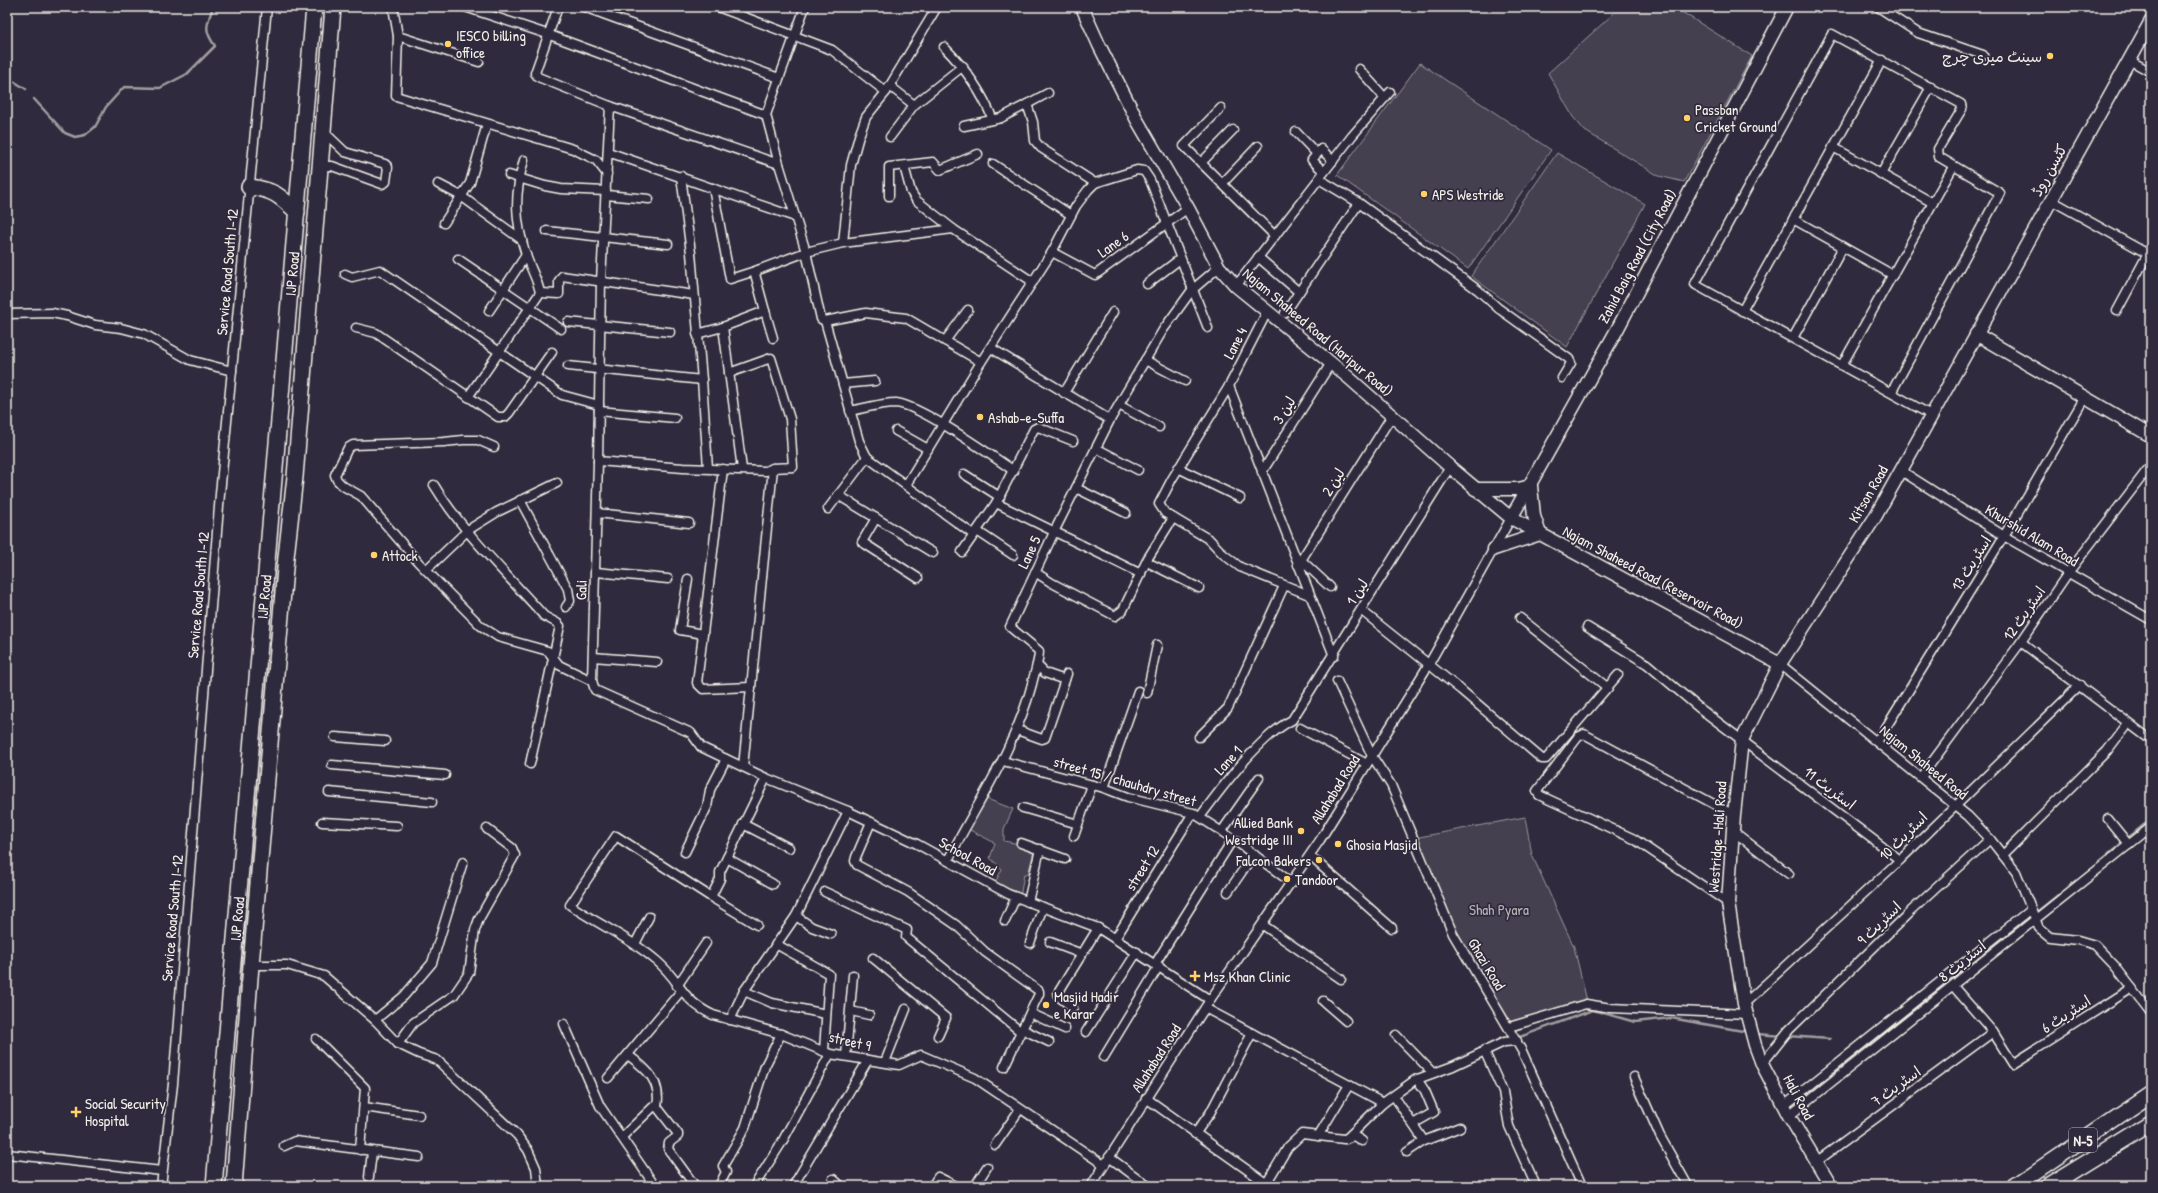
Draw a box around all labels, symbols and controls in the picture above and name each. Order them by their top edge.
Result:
place label: IESCO billing office [456,25,526,63]
marker: IESCO billing office [443,39,453,49]
place label: سینٹ میری چرچ [1942,46,2042,67]
marker: سینٹ میری چرچ [2045,51,2055,61]
place label: Passban Cricket Ground [1695,99,1777,137]
marker: Passban Cricket Ground [1682,113,1692,123]
street label: کٹسن روڈ [2026,140,2072,200]
place label: APS Westride [1432,184,1504,205]
street label: Zahid Baig Road (City Road) [1593,185,1681,327]
marker: APS Westride [1419,189,1429,199]
street label: Service Road South I-12 [211,208,243,336]
street label: Lane 6 [1093,226,1133,262]
street label: IJP Road [280,251,304,297]
street label: Najam Shaheed Road (Haripur Road) [1238,263,1398,401]
street label: Lane 4 [1218,323,1252,363]
street label: لین 3 [1267,392,1301,428]
place label: Ashab-e-Suffa [988,407,1064,428]
marker: Ashab-e-Suffa [975,412,985,422]
street label: Kitson Road [1843,461,1893,527]
street label: لین 2 [1316,464,1350,500]
street label: Khurshid Alam Road [1981,499,2083,571]
street label: Najam Shaheed Road (Reservoir Road) [1559,520,1747,634]
street label: Service Road South I-12 [182,531,214,659]
street label: اسٹریٹ 13 [1946,531,1996,595]
street label: Lane 5 [1012,532,1046,572]
place label: Attock [382,545,418,566]
marker: Attock [369,550,379,560]
street label: IJP Road [252,574,276,620]
street label: لین 1 [1341,575,1373,609]
street label: Gali [570,580,592,600]
street label: اسٹریٹ 12 [1998,582,2050,644]
street label: Najam Shaheed Road [1875,720,1973,804]
street label: Lane 1 [1209,741,1247,779]
street label: Allahabad Road [1305,750,1365,828]
street label: street 15 / chauhdry street [1051,751,1200,812]
street label: اسٹریٹ 11 [1800,762,1860,814]
street label: Westridge -Hali Road [1703,780,1731,893]
street label: اسٹریٹ 10 [1874,807,1932,865]
place label: Allied Bank Westridge III [1225,812,1293,850]
marker: Allied Bank Westridge III [1296,826,1306,836]
street label: School Road [935,832,1001,881]
place label: Ghosia Masjid [1346,834,1417,855]
marker: Ghosia Masjid [1333,839,1343,849]
street label: street 12 [1120,841,1164,895]
place label: Falcon Bakers [1235,850,1311,871]
street label: Service Road South I-12 [156,854,188,982]
marker: Falcon Bakers [1314,855,1324,865]
place label: Tandoor [1295,869,1339,890]
marker: Tandoor [1282,874,1292,884]
street label: IJP Road [225,896,249,942]
street label: اسٹریٹ 9 [1852,896,1906,950]
park label: Shah Pyara [1469,899,1529,920]
street label: Ghazi Road [1463,934,1511,994]
street label: اسٹریٹ 8 [1934,935,1990,987]
place label: Msz Khan Clinic [1204,966,1291,987]
marker: Msz Khan Clinic [1189,970,1201,982]
place label: Masjid Hadir e Karar [1054,986,1119,1024]
street label: اسٹریٹ 6 [2037,990,2095,1038]
marker: Masjid Hadir e Karar [1041,1000,1051,1010]
street label: Allahabad Road [1126,1020,1186,1096]
street label: street 9 [827,1026,874,1056]
street label: اسٹریٹ 7 [1867,1061,1925,1111]
street label: Hali Road [1778,1071,1820,1123]
place label: Social Security Hospital [85,1093,166,1131]
marker: Social Security Hospital [70,1106,82,1118]
road number: N-5 [2069,1128,2097,1152]

